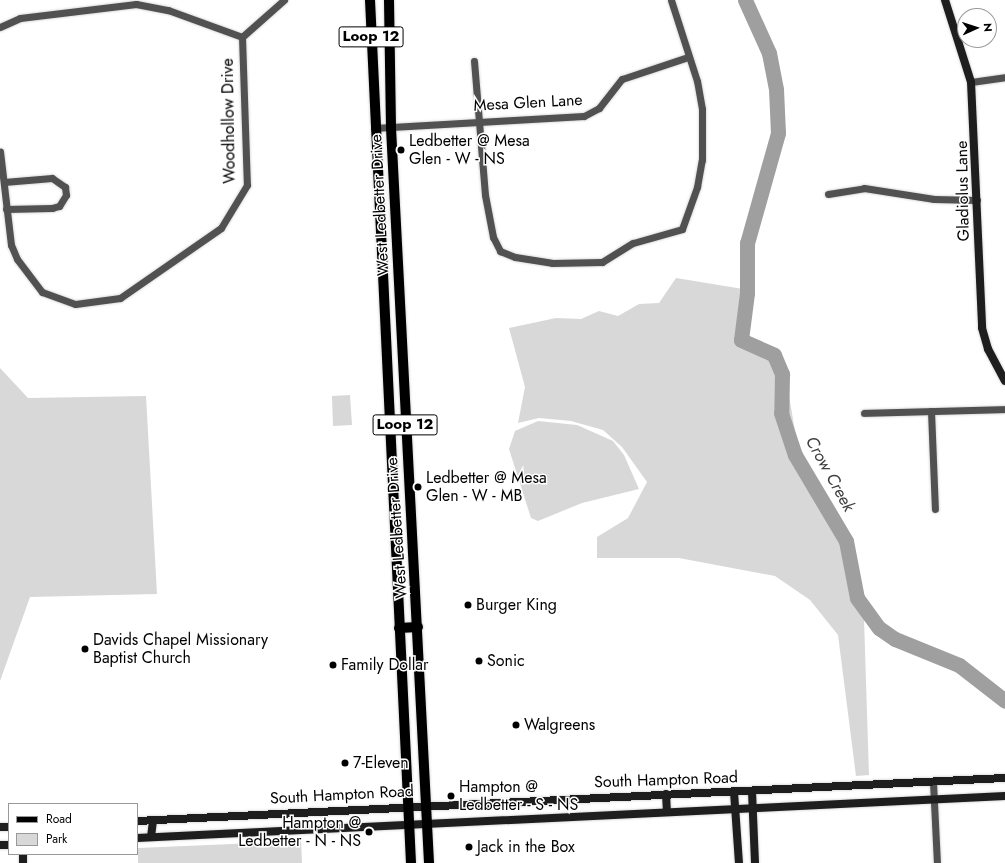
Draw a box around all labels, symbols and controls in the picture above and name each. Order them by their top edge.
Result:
north arrow [957,8,997,48]
text: N [980,23,996,32]
road number: Loop 12 [338,24,404,50]
street label: Woodhollow Drive [218,58,240,184]
street label: Mesa Glen Lane [473,91,583,115]
place label: Ledbetter @ Mesa Glen - W - NS [409,131,530,169]
street label: West Ledbetter Drive [367,134,393,276]
street label: Gladiolus Lane [953,141,973,241]
marker: Ledbetter @ Mesa Glen - W - NS [396,145,406,155]
road number: Loop 12 [372,412,438,438]
water label: Crow Creek [801,433,859,515]
street label: West Ledbetter Drive [382,457,412,599]
place label: Ledbetter @ Mesa Glen - W - MB [426,468,547,506]
marker: Ledbetter @ Mesa Glen - W - MB [413,482,423,492]
place label: Burger King [476,595,557,615]
marker: Burger King [463,600,473,610]
place label: Davids Chapel Missionary Baptist Church [93,630,268,668]
marker: Davids Chapel Missionary Baptist Church [80,644,90,654]
place label: Sonic [487,651,525,671]
place label: Family Dollar [341,655,429,675]
marker: Sonic [474,656,484,666]
marker: Family Dollar [328,660,338,670]
place label: Walgreens [524,715,595,735]
marker: Walgreens [511,720,521,730]
place label: 7-Eleven [353,753,409,773]
marker: 7-Eleven [340,758,350,768]
street label: South Hampton Road [594,768,738,792]
place label: Hampton @ Ledbetter - S - NS [459,777,578,815]
street label: South Hampton Road [270,782,414,808]
marker: Hampton @ Ledbetter - S - NS [446,791,456,801]
legend [8,803,138,855]
text: Road [46,810,72,828]
place label: Hampton @ Ledbetter - N - NS [238,813,361,851]
marker: Hampton @ Ledbetter - N - NS [364,827,374,837]
text: Park [46,830,67,848]
place label: Jack in the Box [477,837,575,857]
marker: Jack in the Box [464,842,474,852]

